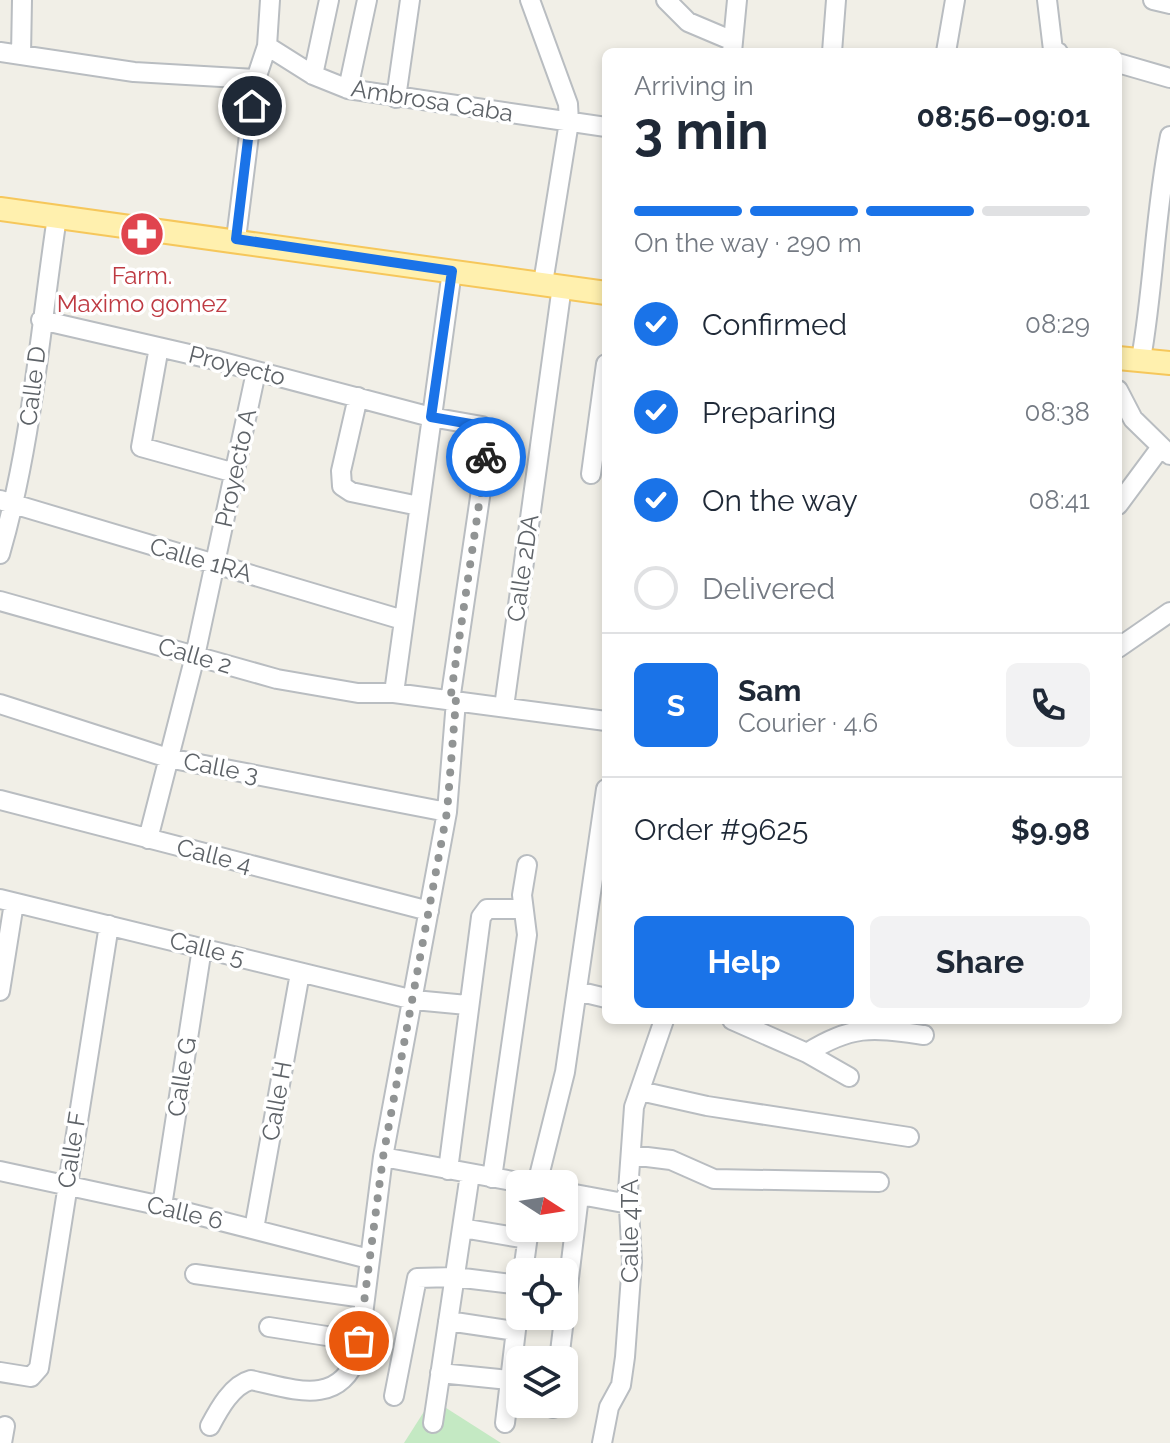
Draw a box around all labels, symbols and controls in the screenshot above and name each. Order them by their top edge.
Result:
text: Arriving in [634,71,754,101]
pin [218,72,286,140]
street label: Ambrosa Caba [349,73,515,128]
icon: home [230,84,274,128]
text: 08:56–09:01 [916,99,1090,134]
text: 3 min [634,100,769,161]
pharmacy icon: Farm. Maximo gomez [118,210,166,258]
text: On the way · 290 m [634,228,862,258]
place label: Farm. Maximo gomez [57,261,227,318]
icon: check [634,302,678,346]
text: Confirmed [702,307,847,342]
text: 08:29 [1025,309,1090,339]
street label: Proyecto [186,340,289,392]
street label: Calle D [13,344,52,427]
icon: check [634,390,678,434]
text: Preparing [702,395,836,430]
text: 08:38 [1024,397,1090,427]
street label: Proyecto A [209,406,262,530]
courier [446,417,526,497]
icon: bike [464,435,508,479]
icon: check [634,478,678,522]
text: On the way [702,483,858,518]
text: 08:41 [1028,485,1090,515]
street label: Calle 2DA [501,512,544,623]
street label: Calle 1RA [147,531,256,588]
text: Delivered [702,571,835,606]
street label: Calle 2 [155,631,235,680]
button: phone [1006,663,1090,747]
text: Sam [738,673,801,708]
text: S [667,688,685,723]
text: Courier · 4.6 [738,708,878,738]
street label: Calle 3 [181,746,261,789]
text: Order #9625 [634,812,808,847]
text: $9.98 [1011,812,1090,847]
street label: Calle 4 [174,832,254,879]
button: Help [634,916,854,1008]
button: Share [870,916,1090,1008]
street label: Calle 5 [167,925,247,972]
street label: Calle G [161,1035,202,1119]
street label: Calle H [255,1059,298,1143]
street label: Calle F [51,1110,92,1190]
north arrow [506,1170,578,1242]
map controls [506,1170,578,1418]
street label: Calle 4TA [615,1179,644,1283]
street label: Calle 6 [144,1190,226,1235]
button: locate [506,1258,578,1330]
pin [325,1307,393,1375]
icon: bag [337,1319,381,1363]
button: layers [506,1346,578,1418]

